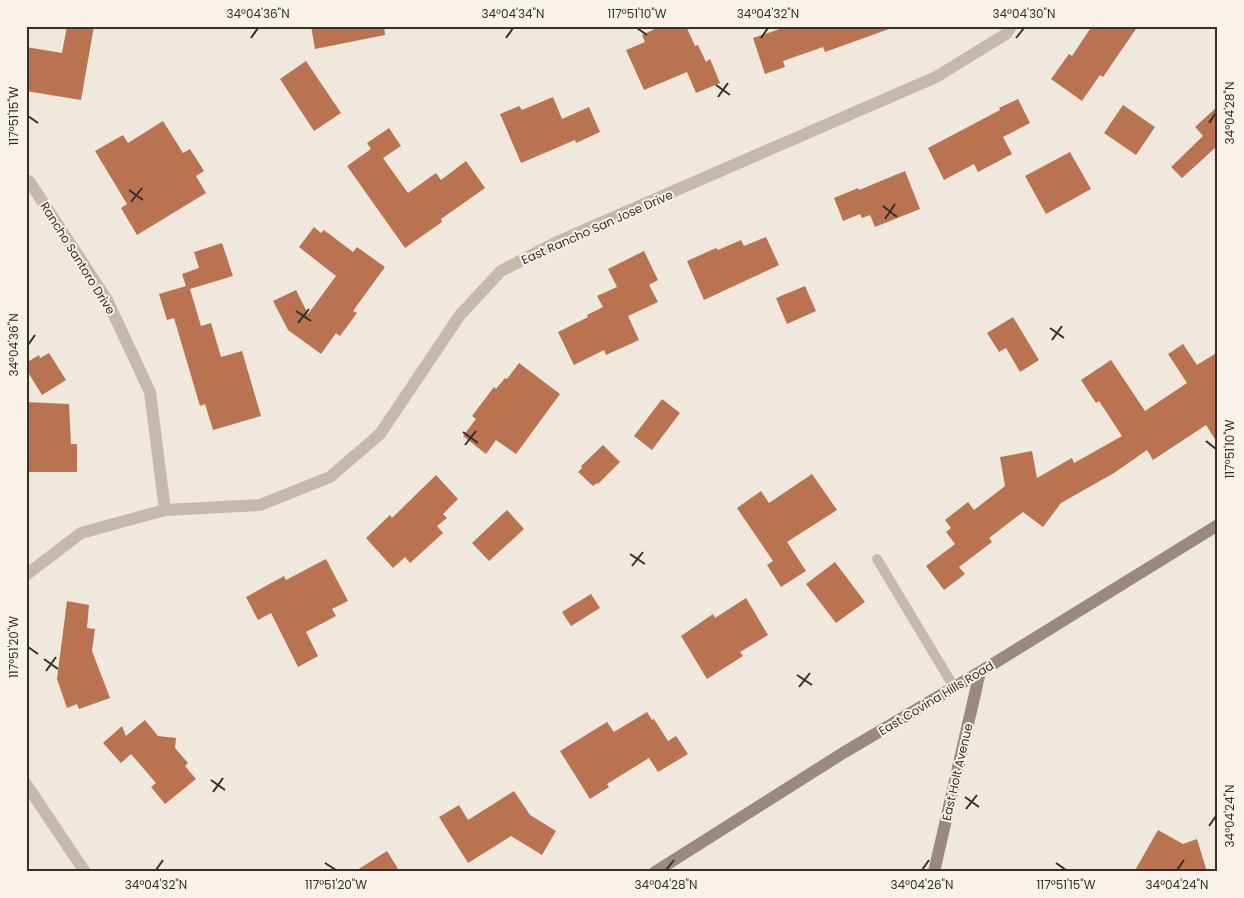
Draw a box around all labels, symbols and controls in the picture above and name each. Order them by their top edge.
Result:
text: 34°04'36"N [226,5,290,22]
text: 34°04'34"N [481,5,545,22]
text: 117°51'10"W [607,5,667,22]
text: 34°04'32"N [737,5,799,22]
text: 34°04'30"N [992,5,1056,22]
text: 34°04'28"N [1221,82,1238,144]
text: 117°51'15"W [5,86,22,146]
street label: East Rancho San Jose Drive [519,186,675,268]
street label: Rancho Santoro Drive [37,199,119,317]
text: 34°04'36"N [5,313,22,377]
text: 117°51'10"W [1221,419,1238,479]
text: 117°51'20"W [5,616,22,678]
street label: East Covina Hills Road [875,657,997,739]
street label: East Holt Avenue [938,722,976,822]
text: 34°04'24"N [1221,785,1238,847]
text: 34°04'32"N [125,876,187,893]
text: 117°51'20"W [305,876,367,893]
text: 34°04'28"N [635,876,697,893]
text: 34°04'26"N [891,876,954,893]
text: 117°51'15"W [1036,876,1096,893]
text: 34°04'24"N [1146,876,1208,893]

